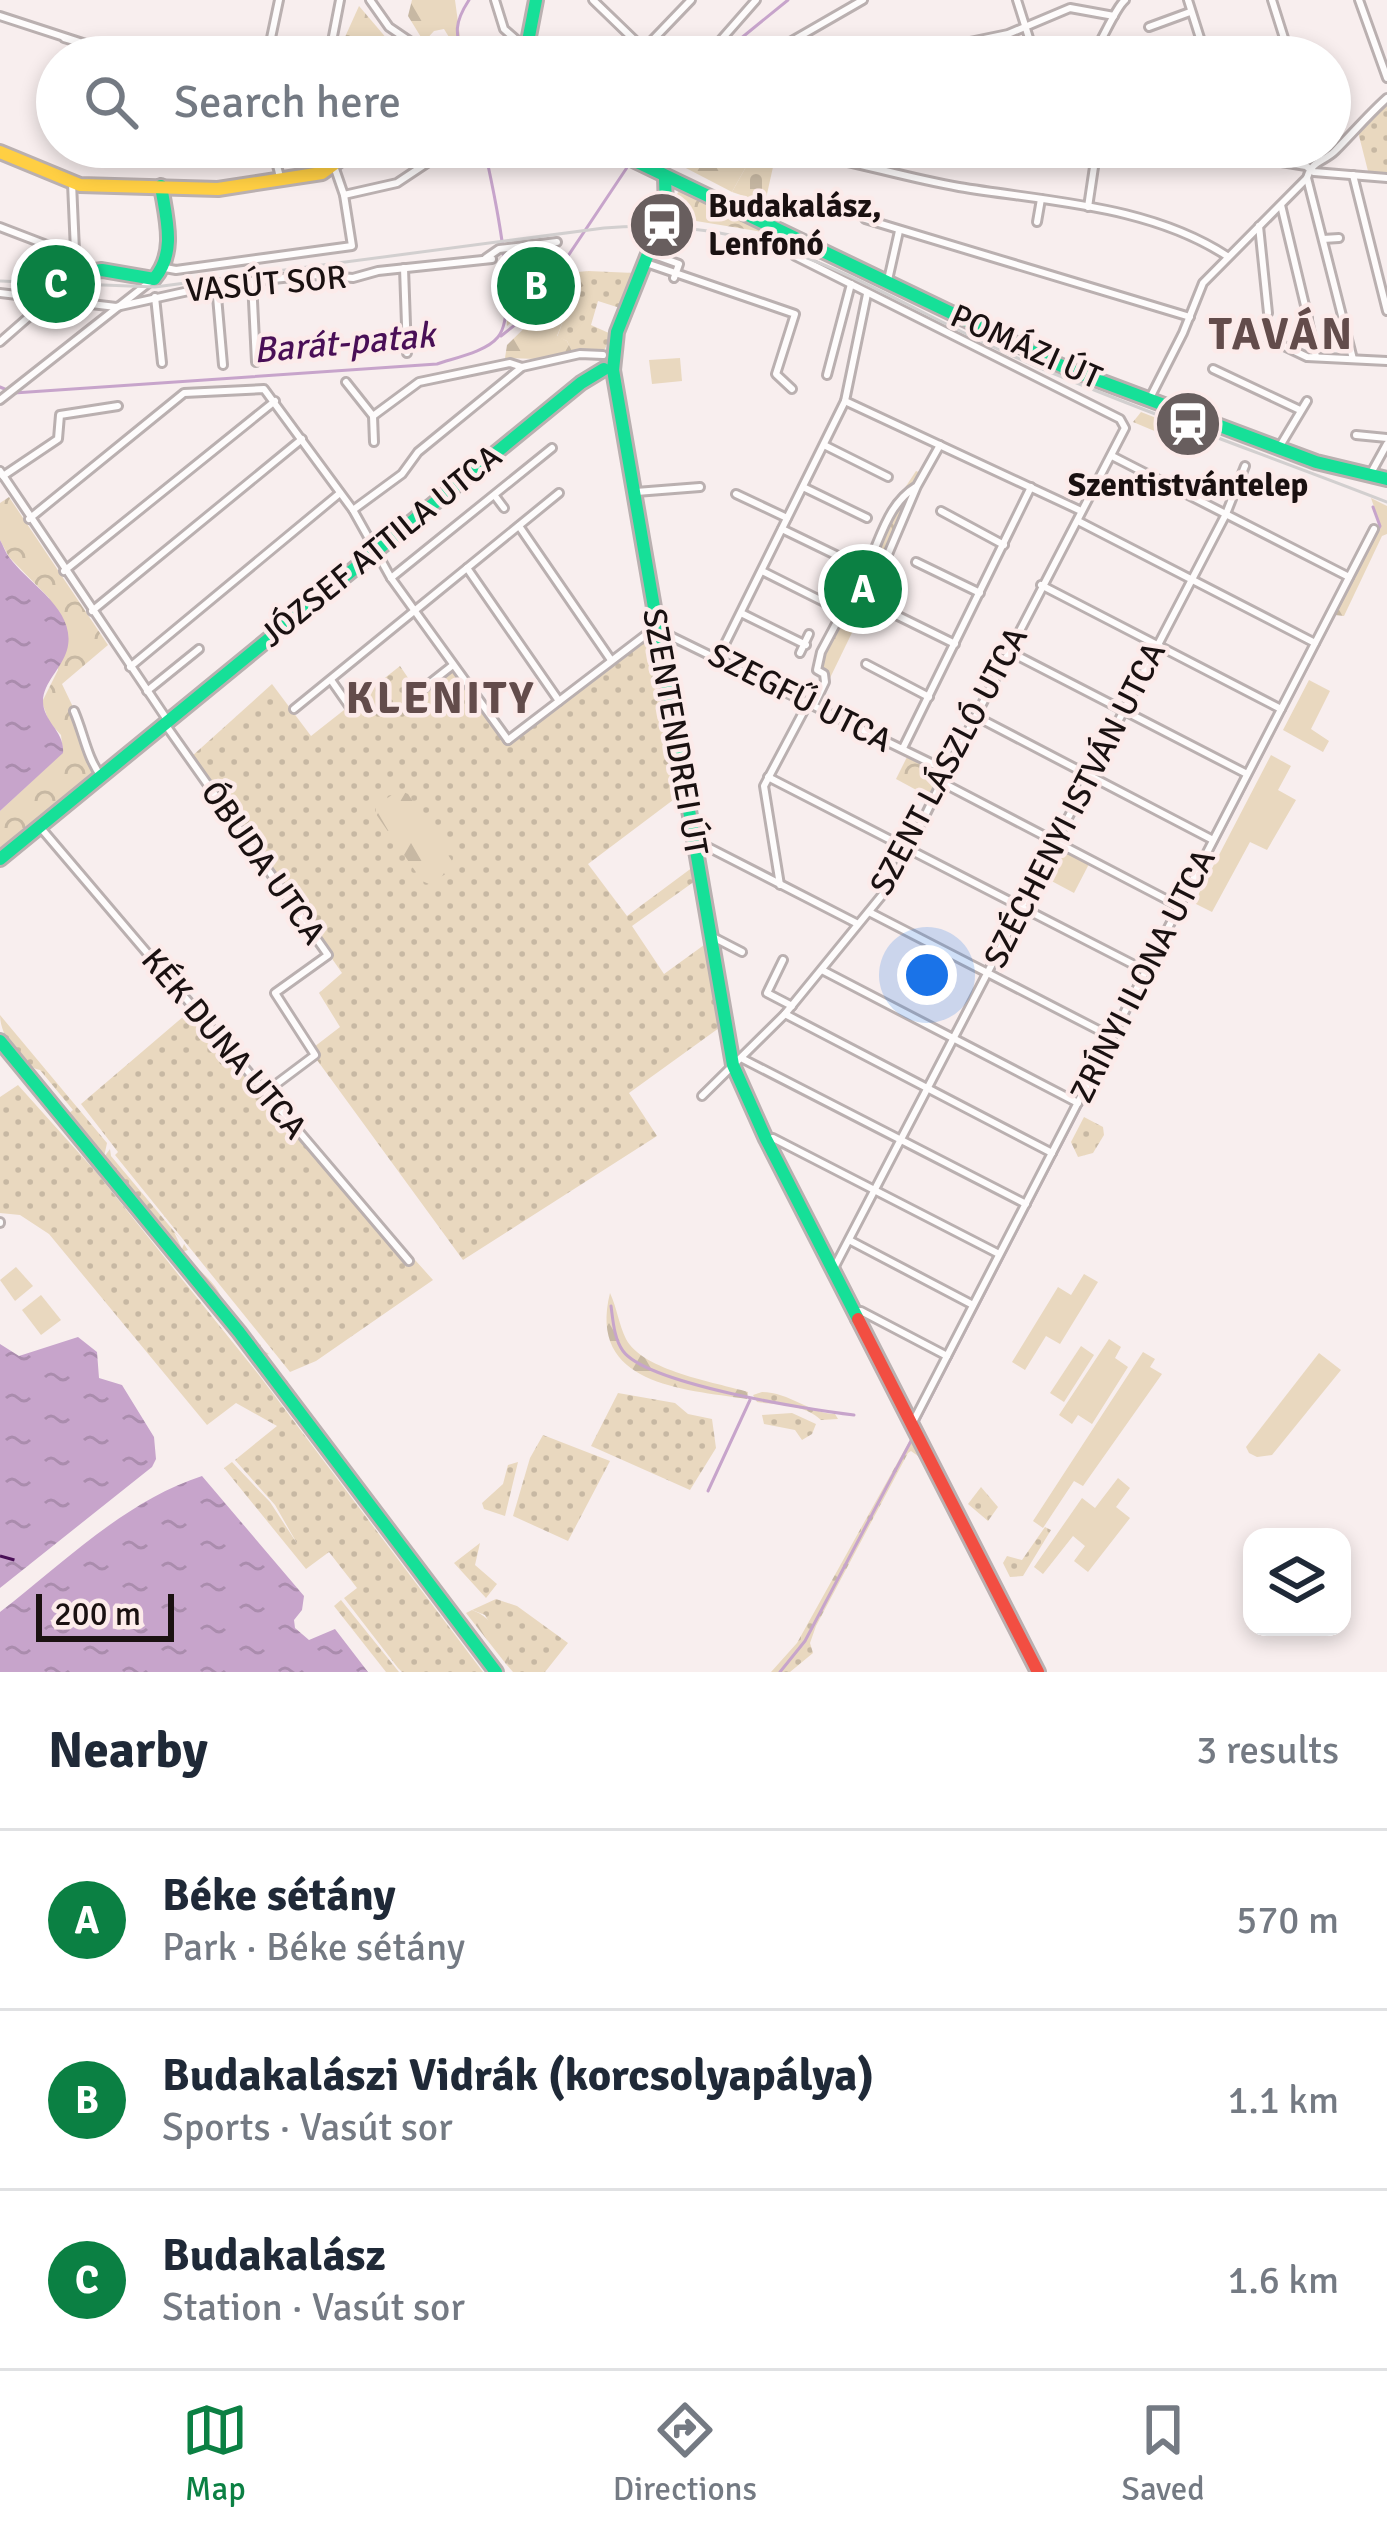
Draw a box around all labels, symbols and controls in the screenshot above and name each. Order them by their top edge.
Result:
search box [36,36,1351,168]
icon: search [78,69,144,135]
text: Search here [174,75,401,130]
place label: Budakalász, Lenfonó [708,186,882,265]
station icon: Budakalász, Lenfonó [627,190,697,260]
pin: C [17,239,95,329]
pin: B [497,241,575,331]
street label: VASÚT SOR [184,257,348,311]
street label: POMÁZI ÚT [944,296,1108,398]
district label: TAVÁN [1209,306,1355,362]
water label: Barát-patak [251,312,440,373]
station icon: Szentistvántelep [1153,389,1223,459]
street label: JÓZSEF ATTILA UTCA [252,436,510,656]
place label: Szentistvántelep [1068,465,1308,506]
pin: A [824,544,902,634]
street label: SZENTENDREI ÚT [633,605,717,859]
street label: SZENT LÁSZLÓ UTCA [861,620,1037,902]
street label: SZEGFŰ UTCA [702,634,898,762]
street label: SZÉCHENYI ISTVÁN UTCA [975,635,1175,975]
district label: KLENITY [345,671,537,726]
street label: ÓBUDA UTCA [192,774,334,952]
street label: ZRÍNYI ILONA UTCA [1061,842,1225,1110]
street label: KÉK DUNA UTCA [132,940,316,1148]
your location [897,945,957,1005]
map controls [1243,1528,1351,1636]
button: layers [1243,1528,1351,1636]
scale bar [36,1588,174,1641]
text: 200 m [54,1594,141,1635]
text: Nearby [48,1719,208,1782]
text: 3 results [1196,1726,1339,1774]
text: Béke sétány [162,1868,396,1923]
text: A [75,1896,99,1944]
text: 570 m [1236,1896,1339,1944]
text: Park · Béke sétány [162,1923,465,1971]
text: Budakalászi Vidrák (korcsolyapálya) [162,2048,874,2103]
text: B [75,2076,99,2124]
text: 1.1 km [1227,2076,1339,2124]
text: Sports · Vasút sor [162,2103,452,2151]
text: Budakalász [162,2228,386,2283]
text: C [75,2256,99,2304]
text: 1.6 km [1227,2256,1339,2304]
text: Station · Vasút sor [162,2283,465,2331]
tab: Map [182,2397,248,2510]
tab: Directions [613,2397,757,2510]
tab: Saved [1122,2397,1205,2510]

